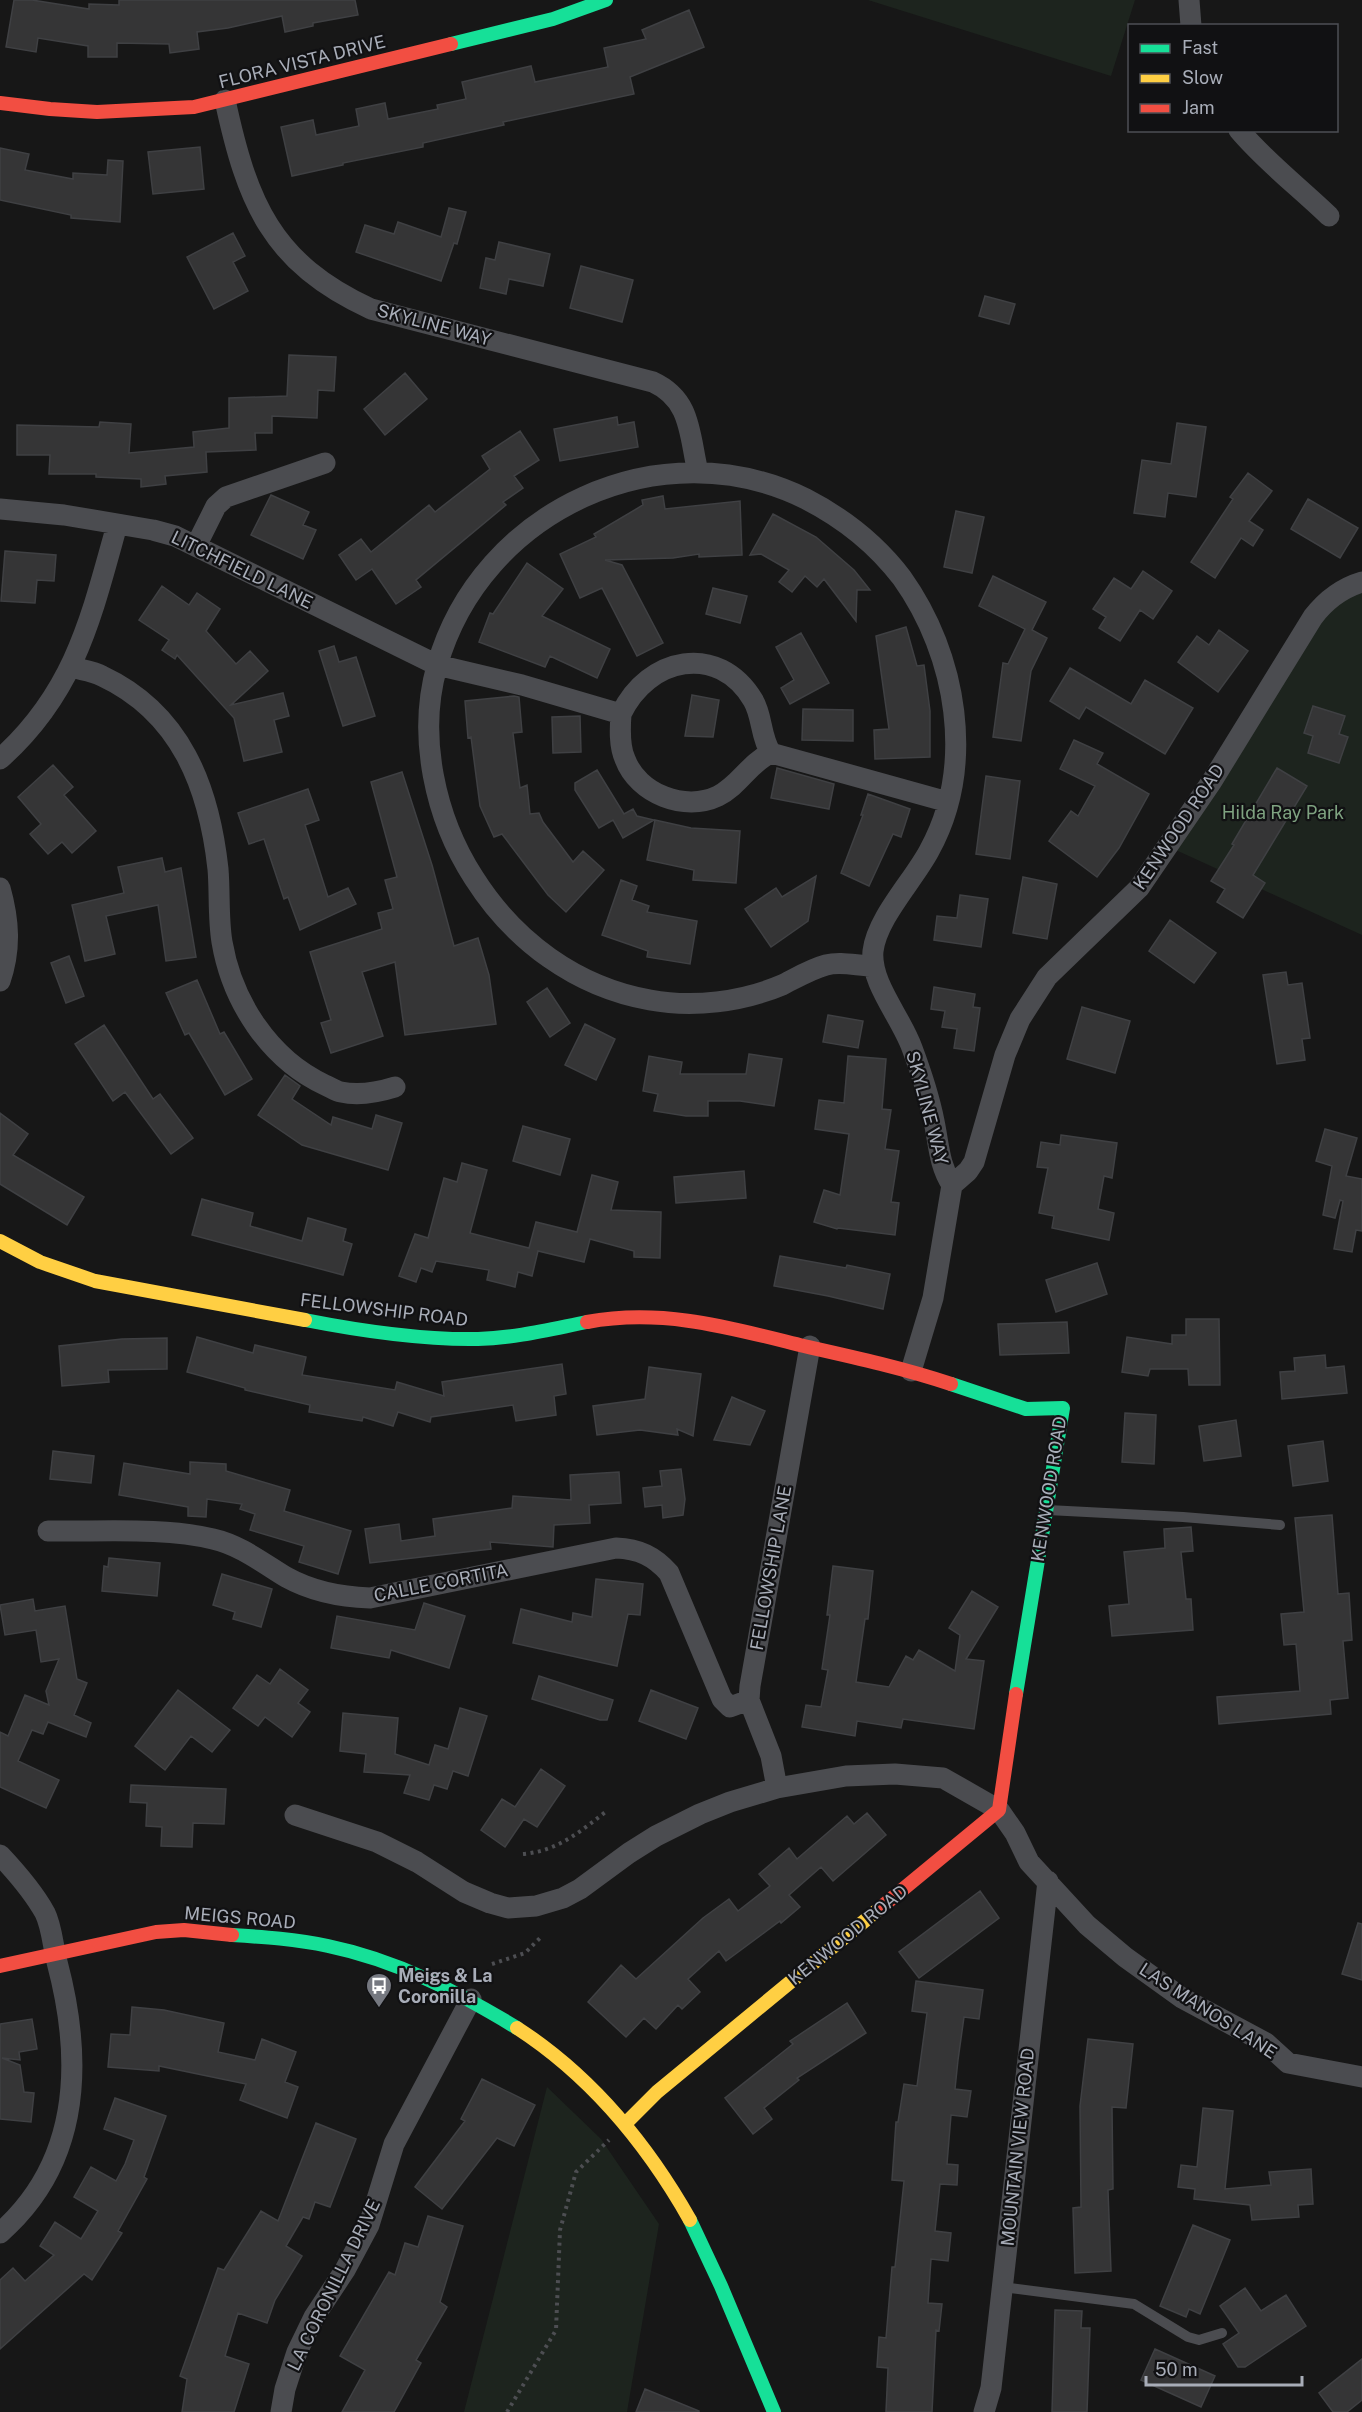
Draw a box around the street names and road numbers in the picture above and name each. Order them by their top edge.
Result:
street label: FLORA VISTA DRIVE [216,31,387,92]
street label: SKYLINE WAY [375,299,493,350]
street label: LITCHFIELD LANE [168,526,316,613]
street label: KENWOOD ROAD [1129,760,1228,894]
street label: SKYLINE WAY [902,1049,953,1167]
street label: FELLOWSHIP ROAD [299,1289,469,1330]
street label: KENWOOD ROAD [1027,1415,1070,1563]
street label: FELLOWSHIP LANE [746,1484,795,1652]
street label: CALLE CORTITA [372,1559,510,1606]
street label: KENWOOD ROAD [784,1880,911,1989]
street label: MEIGS ROAD [183,1902,297,1933]
street label: LAS MANOS LANE [1136,1958,1281,2063]
street label: MOUNTAIN VIEW ROAD [997,2047,1038,2247]
street label: LA CORONILLA DRIVE [283,2195,384,2374]

